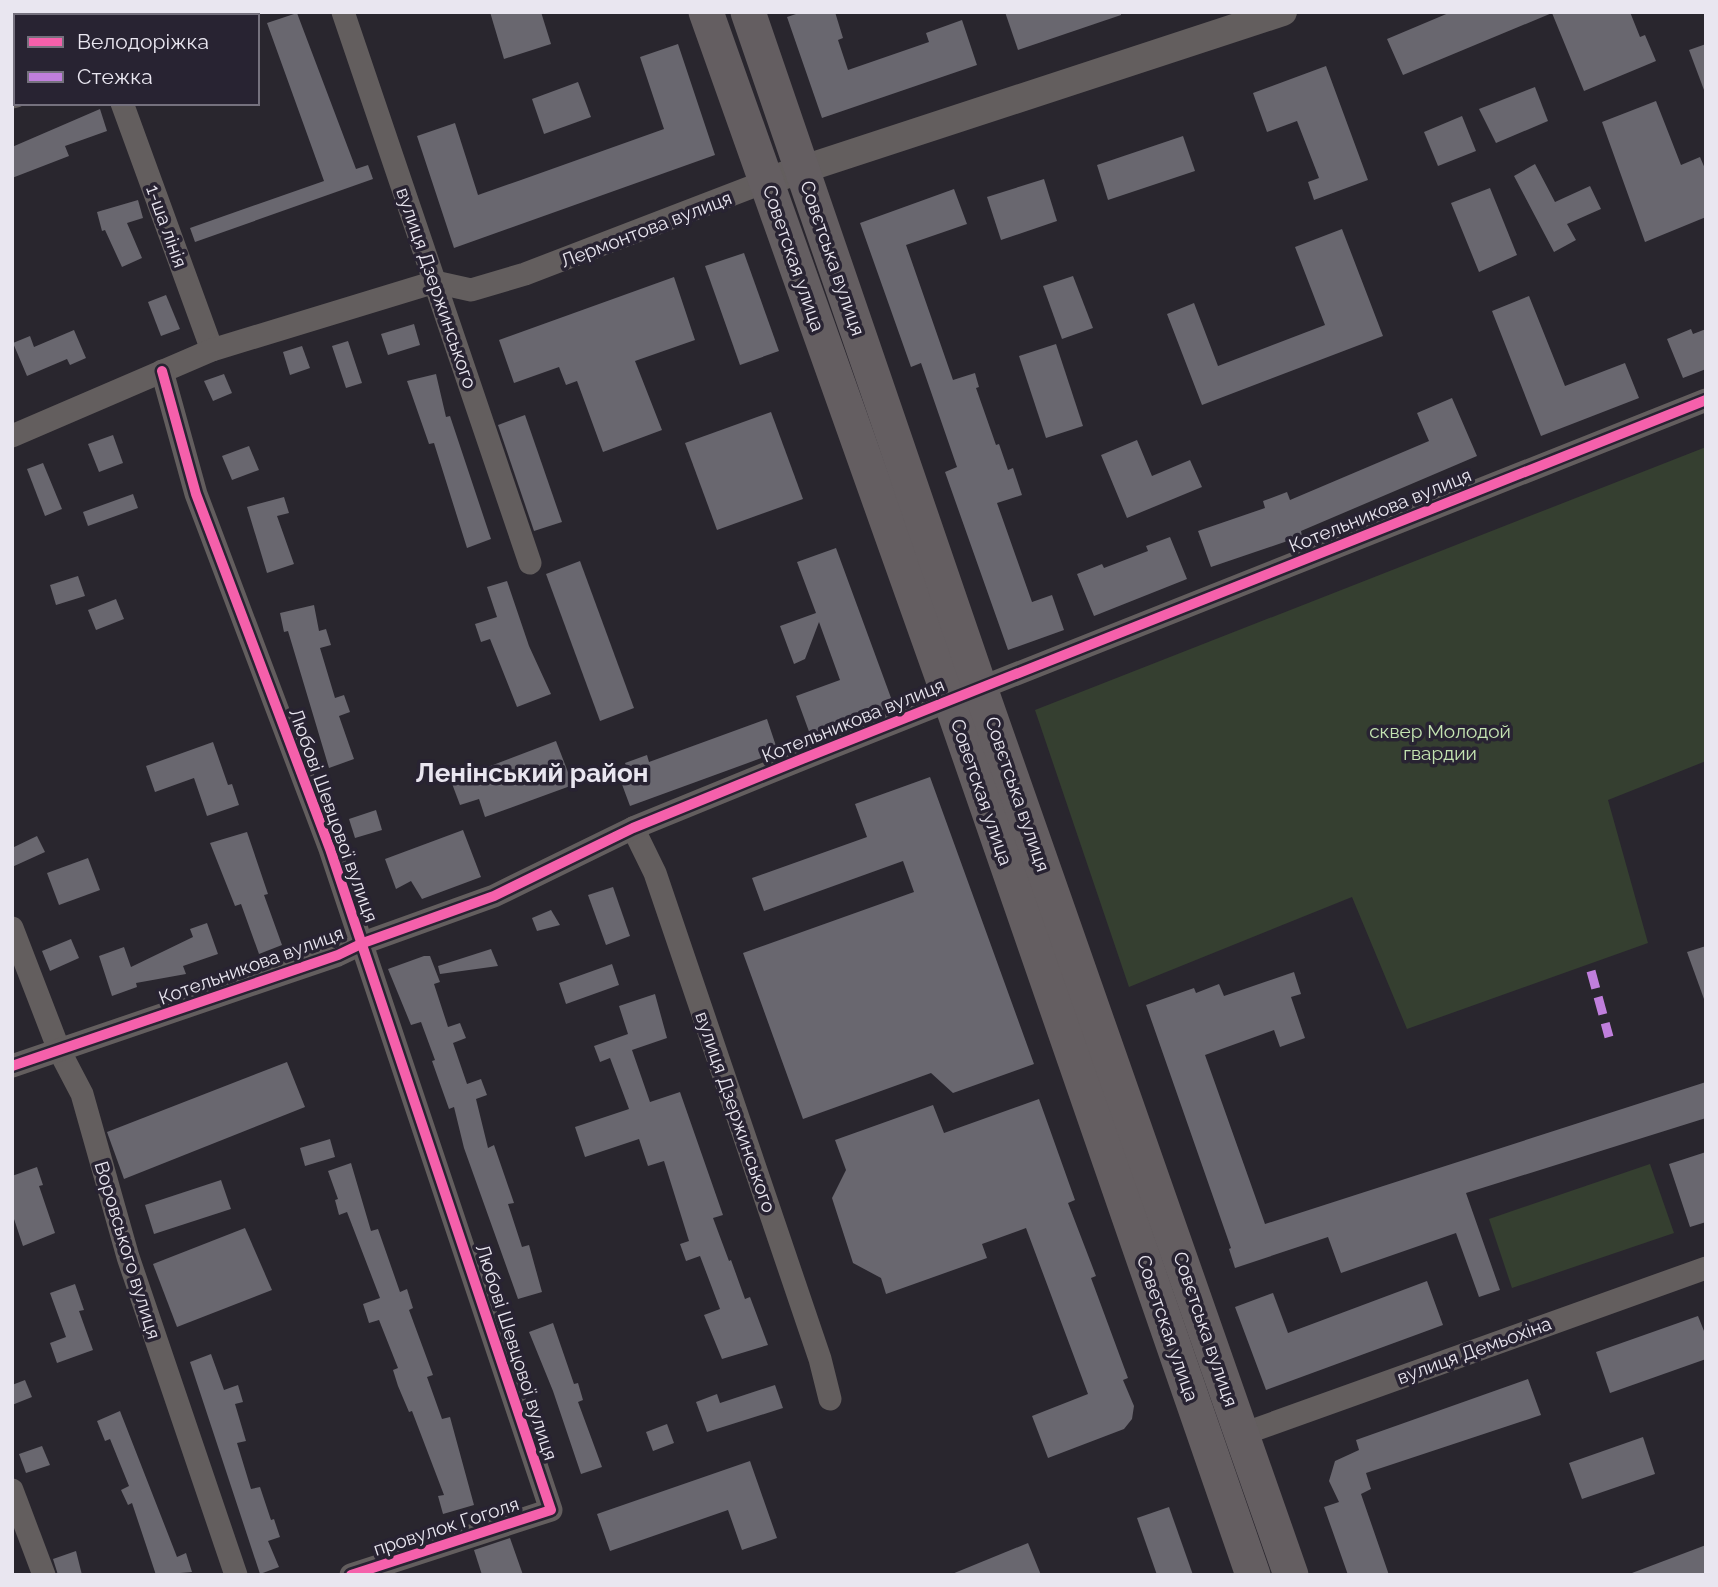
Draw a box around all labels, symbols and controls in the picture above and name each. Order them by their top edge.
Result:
legend [14,14,259,105]
text: Велодоріжка [77,29,209,54]
text: Стежка [77,64,153,89]
street label: Совєтська вулиця [796,178,870,338]
street label: 1-ша лінія [142,182,192,270]
street label: Советская улица [759,182,829,334]
street label: вулиця Дзержинського [392,185,482,391]
street label: Лермонтова вулиця [557,186,735,272]
street label: Котельникова вулиця [1286,463,1474,557]
street label: Котельникова вулиця [759,673,947,767]
street label: Любові Шевцової вулиця [285,705,383,925]
street label: Совєтська вулиця [981,714,1055,874]
street label: Советская улица [947,716,1017,868]
park label: сквер Молодой гвардии [1369,720,1511,764]
district label: Ленінський район [416,758,648,788]
street label: Котельникова вулиця [156,921,346,1009]
street label: вулиця Дзержинського [691,1009,781,1215]
street label: Воровського вулиця [90,1158,166,1342]
street label: Любові Шевцової вулиця [472,1241,562,1463]
street label: Совєтська вулиця [1169,1249,1243,1409]
street label: Советская улица [1133,1252,1203,1404]
street label: вулиця Демьохіна [1394,1312,1554,1388]
street label: провулок Гоголя [370,1492,522,1560]

